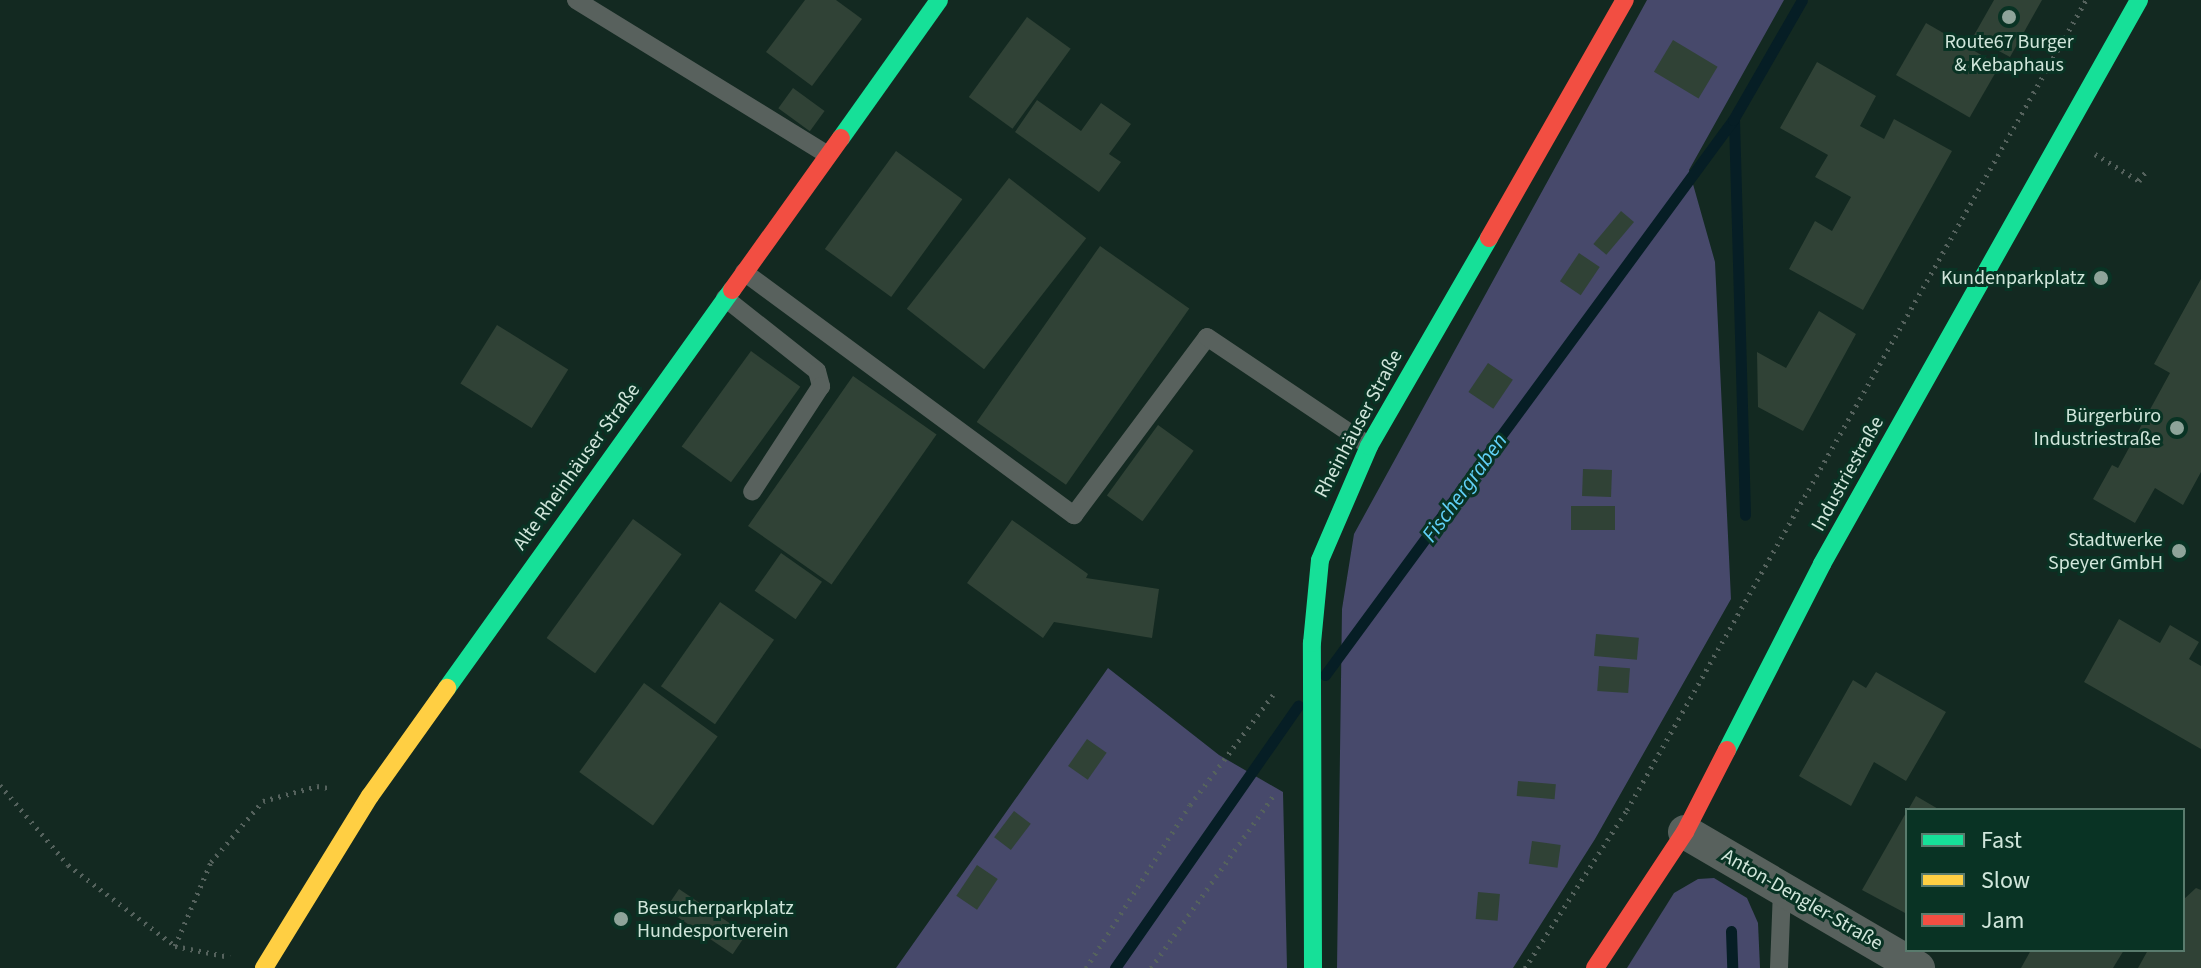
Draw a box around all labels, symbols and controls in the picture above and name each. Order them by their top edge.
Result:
marker: Route67 Burger & Kebaphaus [2000,8,2018,26]
place label: Route67 Burger & Kebaphaus [1944,30,2074,77]
place label: Kundenparkplatz [1941,266,2085,290]
marker: Kundenparkplatz [2092,269,2110,287]
street label: Rheinhäuser Straße [1310,346,1408,502]
street label: Alte Rheinhäuser Straße [508,379,646,555]
place label: Bürgerbüro Industriestraße [2034,404,2161,451]
street label: Industriestraße [1807,412,1889,536]
marker: Bürgerbüro Industriestraße [2168,419,2186,437]
water label: Fischergraben [1417,428,1513,548]
place label: Stadtwerke Speyer GmbH [2048,528,2163,575]
marker: Stadtwerke Speyer GmbH [2170,542,2188,560]
legend [1905,808,2185,952]
text: Fast [1981,823,2022,858]
street label: Anton-Dengler-Straße [1717,844,1887,956]
text: Slow [1981,863,2030,898]
place label: Besucherparkplatz Hundesportverein [637,896,794,943]
text: Jam [1981,903,2025,938]
marker: Besucherparkplatz Hundesportverein [612,910,630,928]

